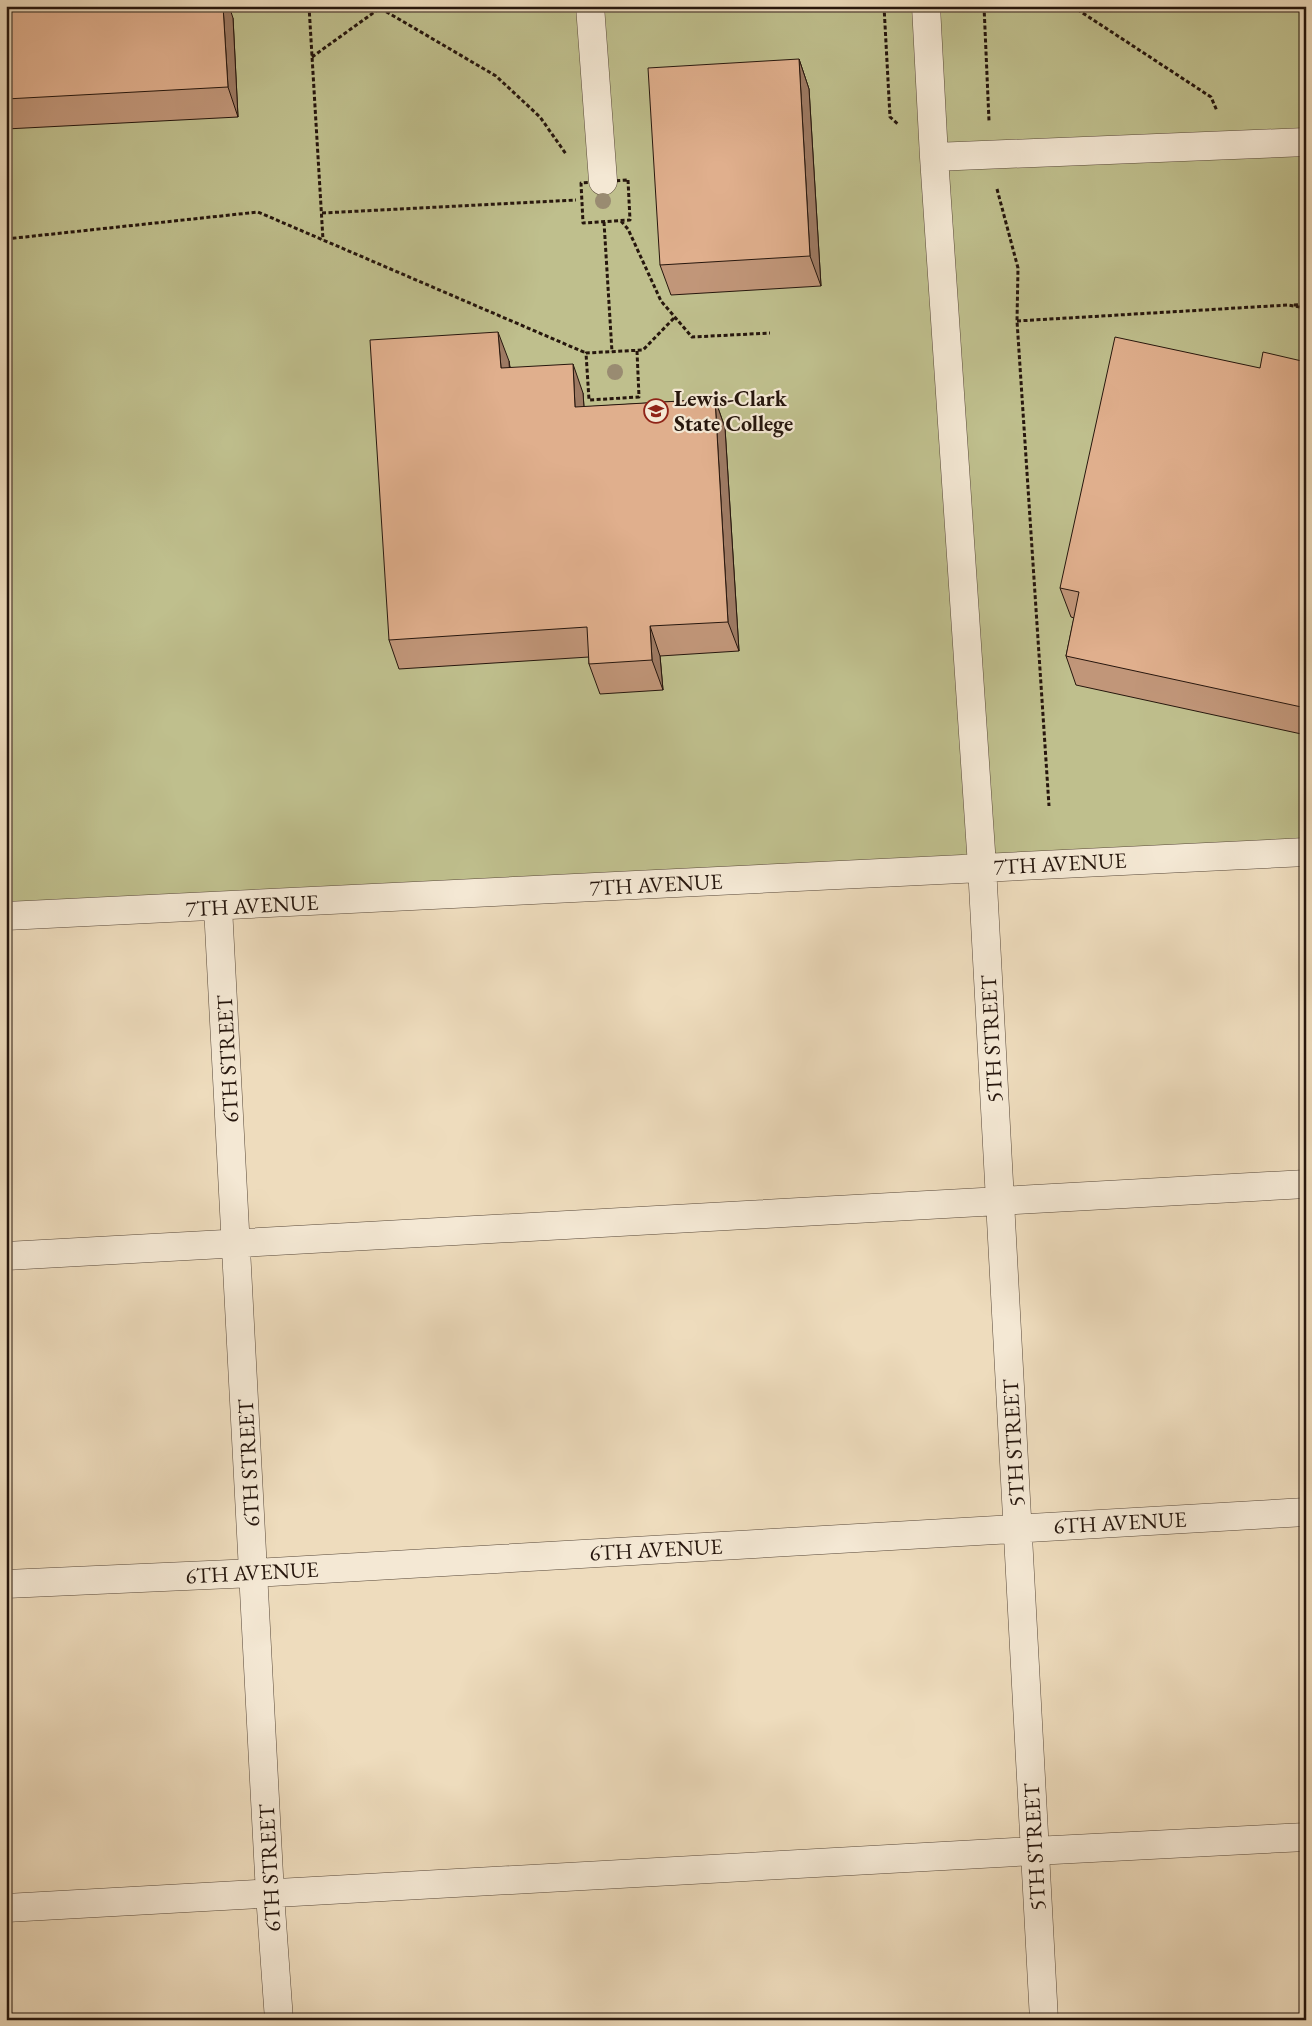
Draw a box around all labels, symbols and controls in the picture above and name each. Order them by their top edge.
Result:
place label: Lewis-Clark State College [674,384,793,438]
school or university icon: Lewis-Clark State College [643,398,669,424]
street label: 7TH AVENUE [993,846,1127,881]
street label: 7TH AVENUE [589,867,723,902]
street label: 7TH AVENUE [185,888,319,923]
street label: 5TH STREET [974,974,1009,1104]
street label: 6TH STREET [210,994,245,1124]
street label: 5TH STREET [996,1378,1031,1508]
street label: 6TH STREET [231,1398,266,1528]
street label: 6TH AVENUE [1053,1505,1187,1540]
street label: 6TH AVENUE [589,1532,723,1567]
street label: 6TH AVENUE [185,1555,319,1590]
street label: 5TH STREET [1017,1782,1052,1912]
street label: 6TH STREET [252,1803,287,1933]

